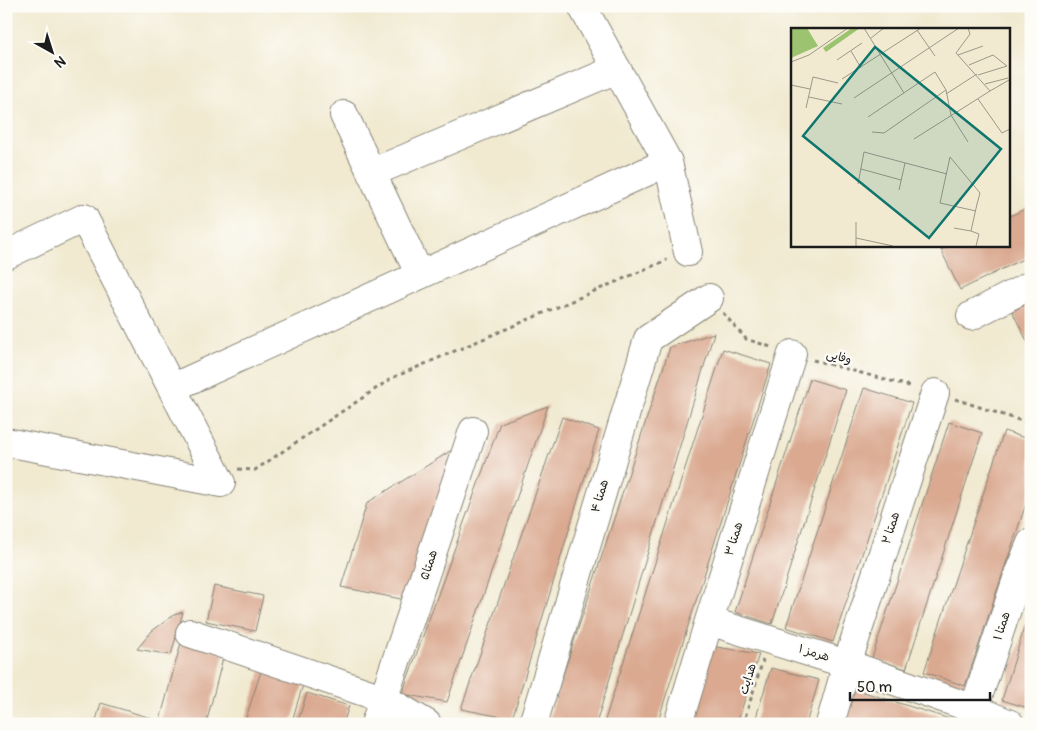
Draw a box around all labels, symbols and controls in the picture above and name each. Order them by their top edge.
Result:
north arrow [28,28,78,78]
inset map [791,28,1010,246]
text: N [51,52,69,71]
street label: وفایی [825,346,853,368]
street label: همتا ۴ [588,477,612,514]
street label: همتا ۲ [879,510,903,546]
street label: همتا ۳ [722,520,746,558]
street label: همتا۵ [417,548,441,582]
street label: همتا ۱ [990,610,1014,642]
street label: هرمز ۱ [797,641,832,665]
street label: هدایت [736,661,760,696]
scale bar [850,670,990,702]
text: 50 m [857,678,892,697]

